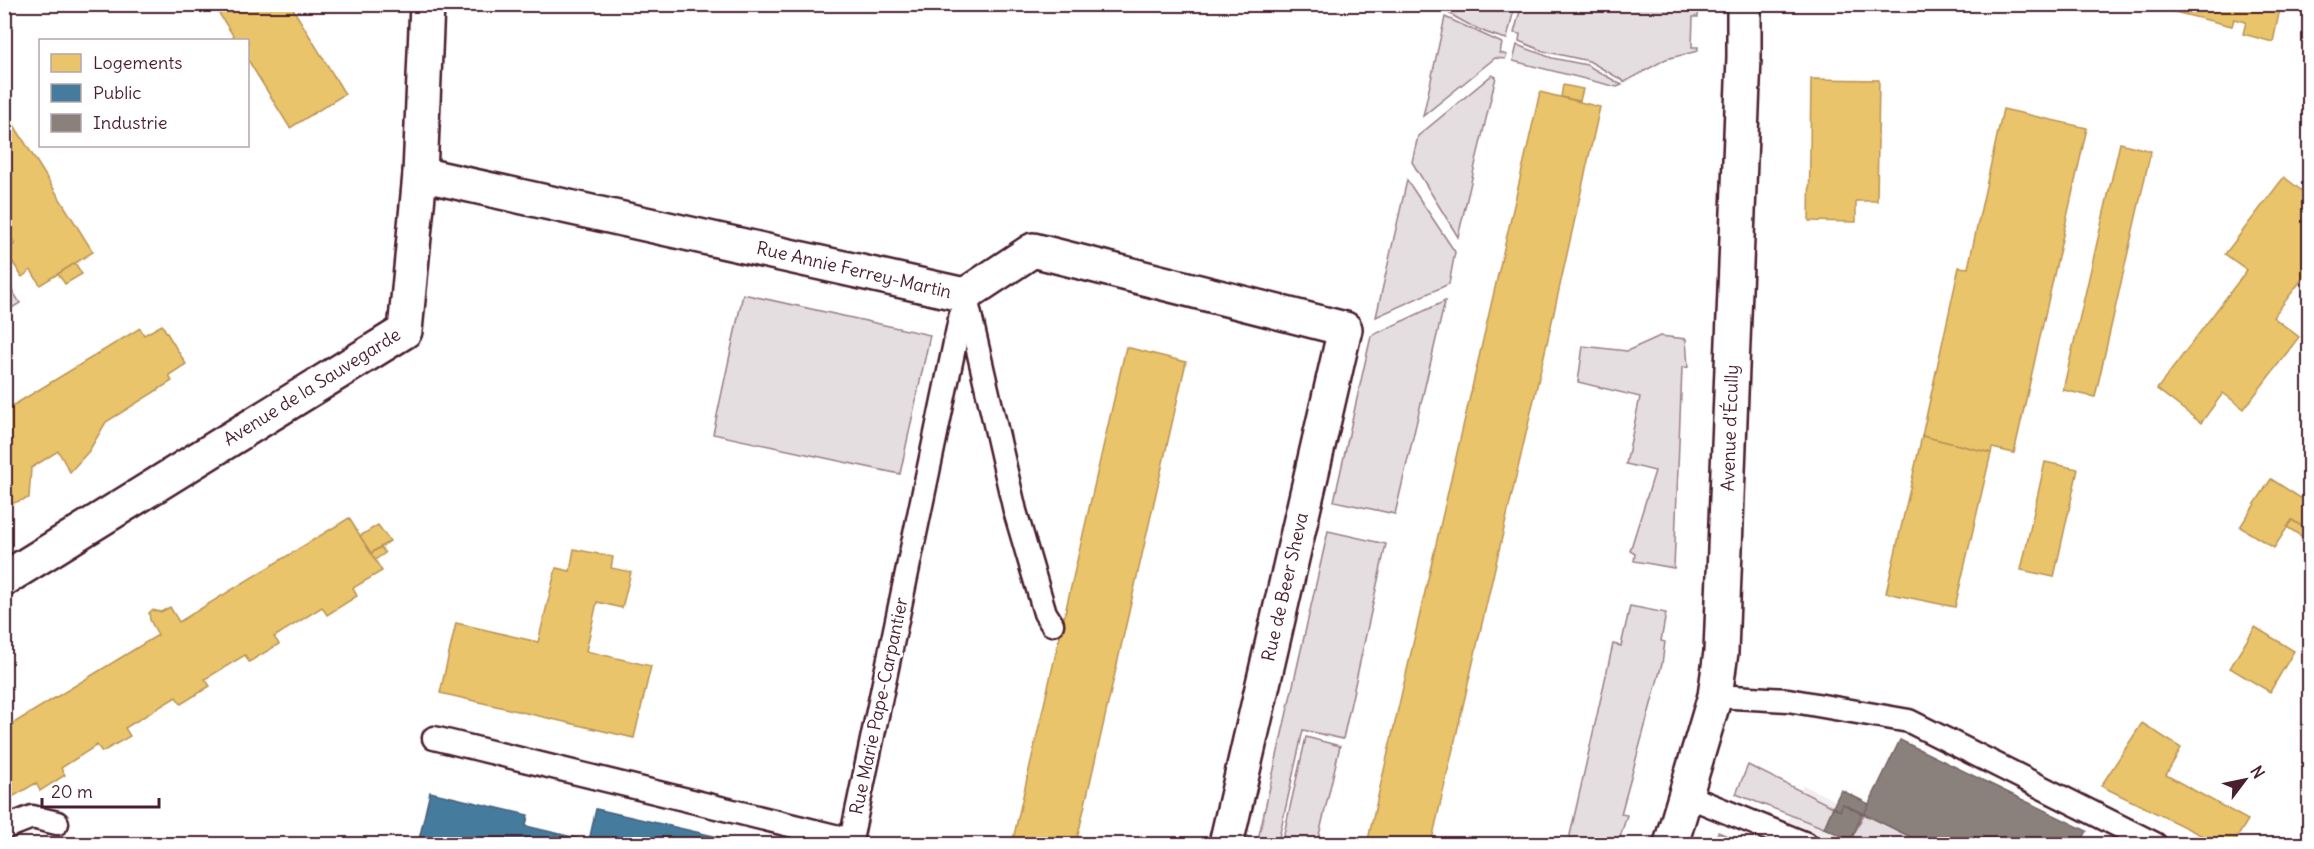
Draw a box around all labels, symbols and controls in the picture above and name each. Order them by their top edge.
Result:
legend [39,39,249,147]
text: Logements [93,51,182,74]
text: Public [93,81,142,104]
text: Industrie [93,111,168,134]
street label: Rue Annie Ferrey-Martin [754,236,954,303]
street label: Avenue de la Sauvegarde [219,323,405,451]
street label: Avenue d'Écully [1716,364,1743,492]
street label: Rue de Beer Sheva [1256,510,1313,664]
street label: Rue Marie Pape-Carpantier [844,595,913,817]
north arrow [2215,750,2275,810]
text: N [2246,762,2269,782]
scale bar [42,771,159,809]
text: 20 m [51,780,93,803]

